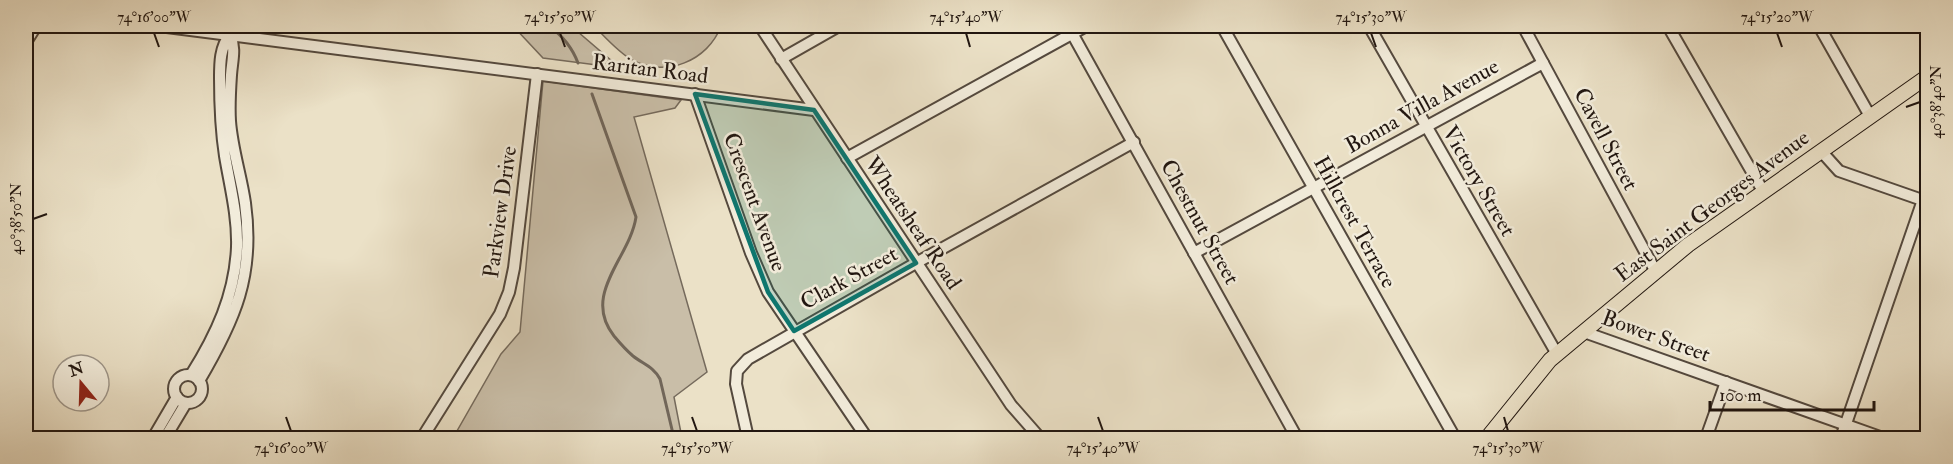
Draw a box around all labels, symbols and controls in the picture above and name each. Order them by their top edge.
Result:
text: 74°16'00"W [117,8,192,27]
text: 74°15'50"W [524,8,597,27]
text: 74°15'40"W [929,8,1003,27]
text: 74°15'30"W [1336,8,1407,27]
text: 74°15'20"W [1741,8,1814,27]
street label: Raritan Road [590,48,710,90]
street label: Bonna Villa Avenue [1340,52,1504,160]
text: 40°38'40"N [1927,65,1946,139]
street label: Cavell Street [1567,83,1645,195]
street label: Victory Street [1436,121,1522,241]
street label: East Saint Georges Avenue [1609,124,1815,288]
street label: Crescent Avenue [717,129,793,275]
street label: Parkview Drive [477,144,523,280]
street label: Wheatsheaf Road [858,150,968,295]
street label: Hillcrest Terrace [1307,151,1403,293]
street label: Chestnut Street [1154,155,1246,289]
text: 40°38'50"N [7,183,26,255]
street label: Clark Street [795,240,903,316]
street label: Bower Street [1598,303,1714,369]
north arrow [51,353,111,413]
text: N [65,358,87,382]
scale bar [1710,374,1874,412]
text: 100 m [1719,384,1762,407]
text: 74°16'00"W [254,439,329,458]
text: 74°15'50"W [661,439,734,458]
text: 74°15'40"W [1066,439,1140,458]
text: 74°15'30"W [1473,439,1544,458]

